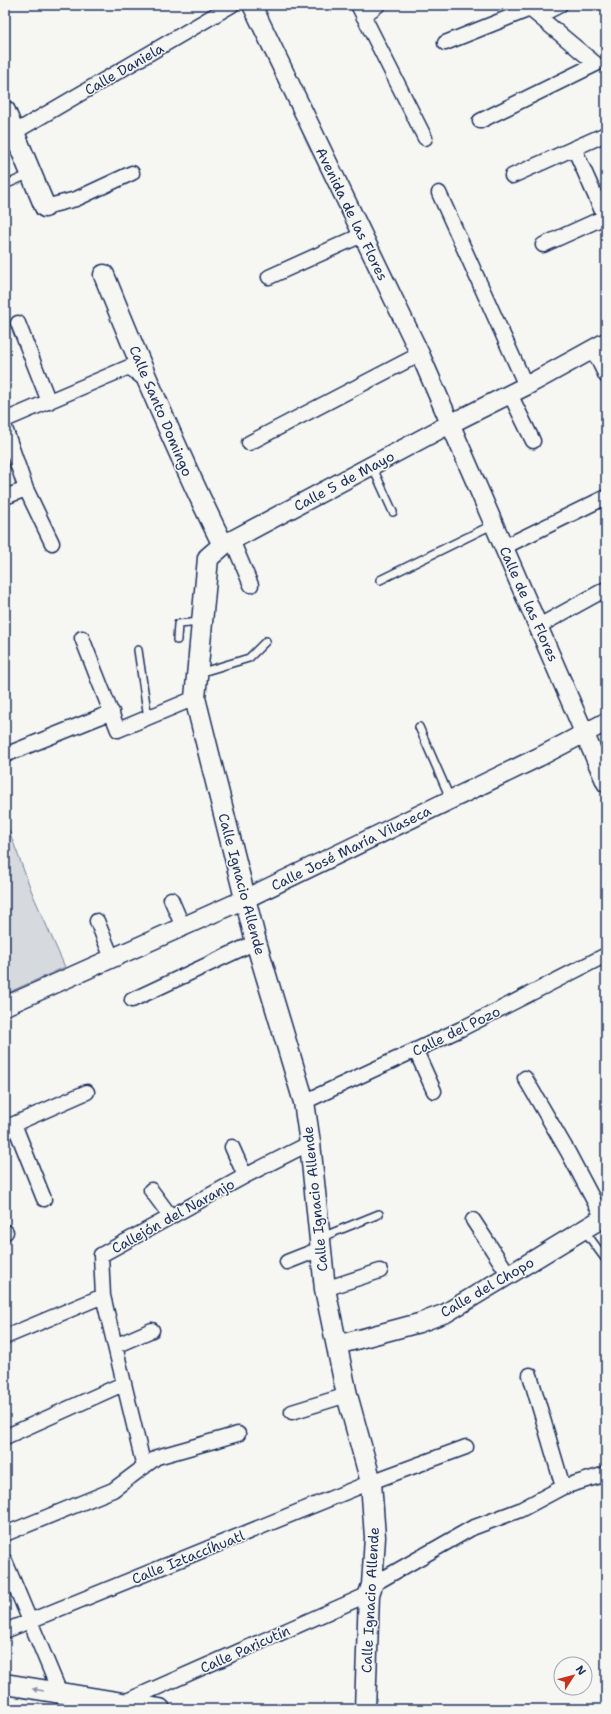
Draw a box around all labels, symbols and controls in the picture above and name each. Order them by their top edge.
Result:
street label: Calle Daniela [81,39,167,99]
street label: Avenida de las Flores [312,144,392,284]
street label: Calle Santo Domingo [125,343,197,479]
street label: Calle 5 de Mayo [291,447,397,515]
street label: Calle de las Flores [495,543,563,665]
street label: Calle José María Vilaseca [268,801,434,895]
street label: Calle Ignacio Allende [214,811,270,957]
street label: Calle del Pozo [409,1002,503,1060]
street label: Calle Ignacio Allende [298,1125,332,1273]
street label: Callejón del Naranjo [108,1175,238,1257]
street label: Calle del Chopo [437,1253,537,1321]
street label: Calle Iztaccíhuatl [129,1526,248,1588]
street label: Calle Ignacio Allende [357,1527,383,1673]
street label: Calle Paricutín [197,1621,293,1677]
north arrow [553,1656,593,1696]
text: N [572,1662,589,1679]
one-way arrow [32,1686,44,1692]

